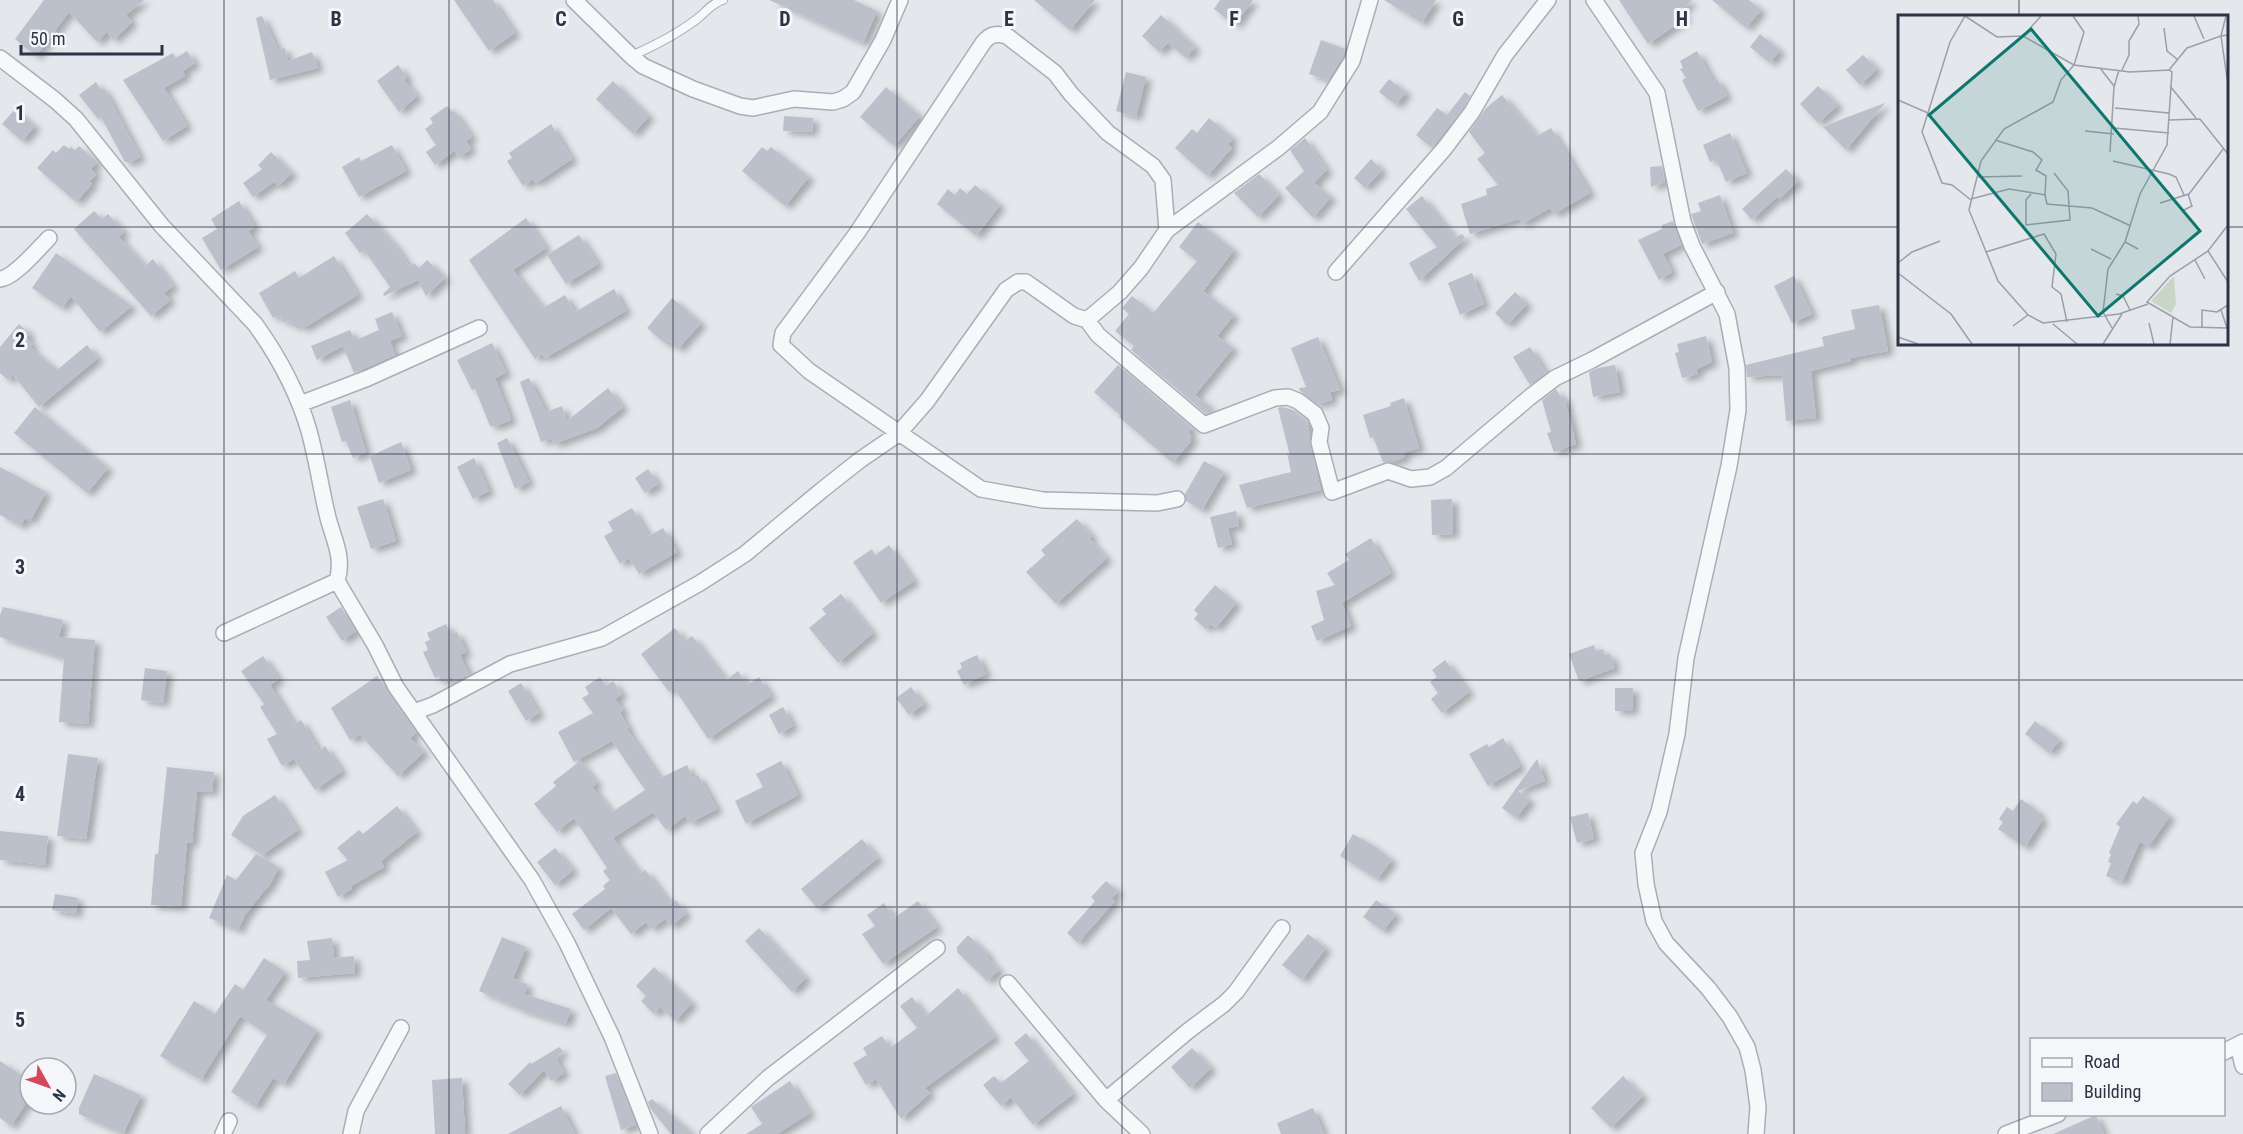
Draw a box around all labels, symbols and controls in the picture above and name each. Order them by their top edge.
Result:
text: B [330,7,342,31]
text: C [555,7,567,31]
text: D [779,7,791,31]
text: E [1004,7,1014,31]
text: F [1229,7,1239,31]
text: G [1452,7,1464,31]
text: H [1676,7,1688,31]
inset map [1898,15,2228,345]
scale bar [21,18,162,56]
text: 50 m [30,28,65,49]
text: 1 [15,101,25,125]
text: 2 [15,328,25,352]
text: 3 [15,555,25,579]
text: 4 [15,782,25,806]
text: 5 [15,1008,25,1032]
legend [2030,1038,2225,1116]
text: Road [2084,1051,2120,1072]
north arrow [18,1056,78,1116]
text: Building [2084,1081,2141,1102]
text: N [49,1085,70,1105]

